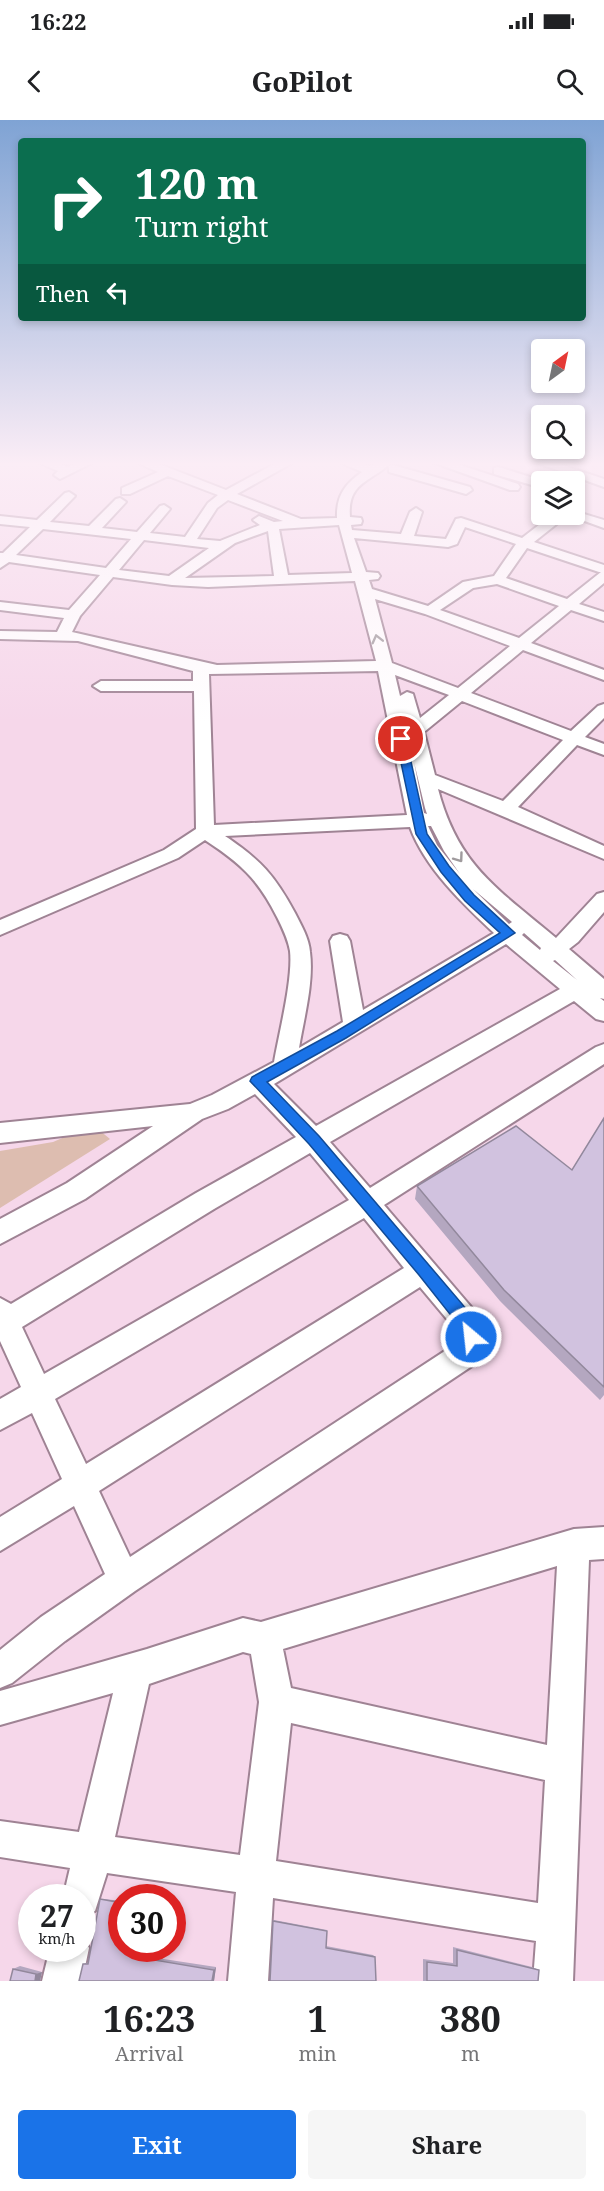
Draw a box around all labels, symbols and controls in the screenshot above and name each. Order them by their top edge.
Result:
text: 16:22 [30,6,86,36]
text: GoPilot [251,63,353,100]
icon: back [18,65,51,98]
icon: search [553,65,586,98]
text: 120 m [135,154,259,211]
icon: right [36,162,114,240]
text: Turn right [135,208,268,245]
icon: left [101,276,134,309]
text: Then [36,278,89,308]
north arrow [531,339,585,393]
map controls [531,339,585,525]
button: search [531,405,585,459]
button: layers [531,471,585,525]
one-way arrow [372,634,385,644]
pin [375,713,426,764]
icon: arrive [384,722,417,755]
one-way arrow [452,852,463,863]
position arrow [439,1305,503,1369]
speed limit sign: 30 [108,1884,186,1962]
text: 27 [40,1895,74,1936]
text: km/h [39,1928,75,1948]
text: 16:23 [103,1994,195,2043]
text: 1 [307,1994,328,2043]
text: 380 [440,1994,501,2043]
text: Arrival [115,2040,183,2067]
text: min [299,2040,337,2067]
text: m [461,2040,480,2067]
button: Exit [18,2110,296,2179]
button: Share [308,2110,586,2179]

